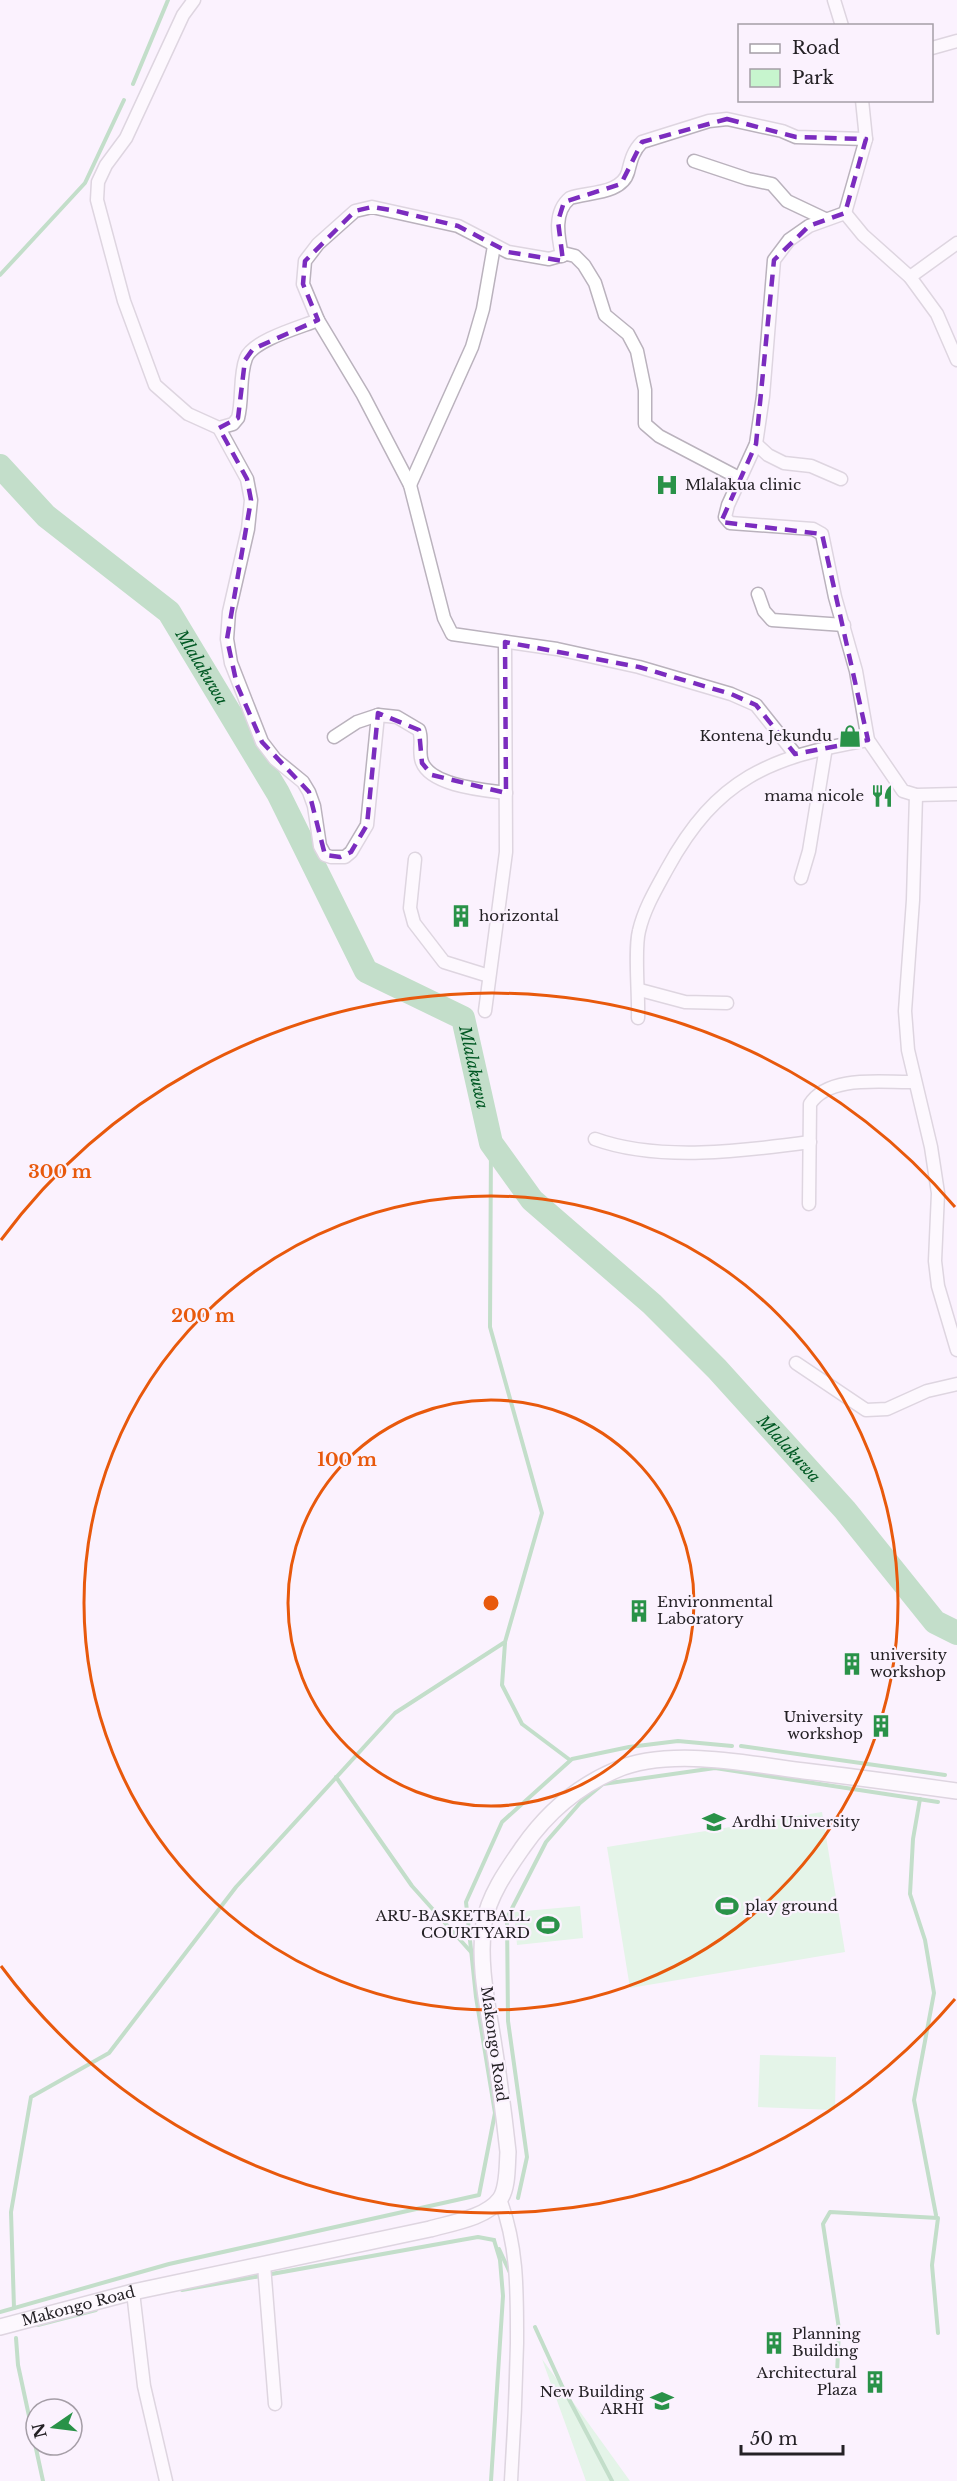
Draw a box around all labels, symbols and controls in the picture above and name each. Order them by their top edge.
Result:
legend [738,24,933,102]
text: Road [792,37,840,59]
text: Park [792,67,834,89]
hospital icon: Mlalakua clinic [654,472,680,498]
place label: Mlalakua clinic [685,475,801,494]
water label: Mlalakuwa [171,625,232,708]
shop icon: Kontena Jekundu [837,723,863,749]
place label: Kontena Jekundu [700,726,832,745]
restaurant icon: mama nicole [869,783,895,809]
place label: mama nicole [764,786,864,805]
building icon: horizontal [448,903,474,929]
place label: horizontal [479,906,559,925]
water label: Mlalakuwa [455,1023,493,1111]
text: 300 m [28,1161,92,1183]
text: 200 m [171,1305,235,1327]
water label: Mlalakuwa [753,1410,825,1487]
text: 100 m [317,1449,377,1471]
place label: Environmental Laboratory [657,1592,773,1628]
centre of rings [481,1593,501,1613]
building icon: Environmental Laboratory [626,1598,652,1624]
place label: university workshop [870,1645,948,1681]
building icon: university workshop [839,1651,865,1677]
place label: University workshop [783,1707,863,1743]
building icon: University workshop [868,1713,894,1739]
school or university icon: Ardhi University [701,1809,727,1835]
place label: Ardhi University [731,1812,860,1831]
sports icon: play ground [714,1893,740,1919]
place label: play ground [745,1896,838,1915]
place label: ARU-BASKETBALL COURTYARD [374,1906,530,1942]
sports icon: ARU-BASKETBALL COURTYARD [535,1912,561,1938]
street label: Makongo Road [477,1985,512,2103]
street label: Makongo Road [19,2282,137,2330]
place label: Planning Building [792,2324,862,2360]
building icon: Planning Building [761,2330,787,2356]
place label: Architectural Plaza [756,2363,858,2399]
building icon: Architectural Plaza [862,2369,888,2395]
place label: New Building ARHI [540,2382,645,2418]
school or university icon: New Building ARHI [649,2388,675,2414]
north arrow [24,2397,84,2457]
scale bar [741,2418,843,2456]
text: N [28,2421,51,2440]
text: 50 m [750,2428,798,2450]

